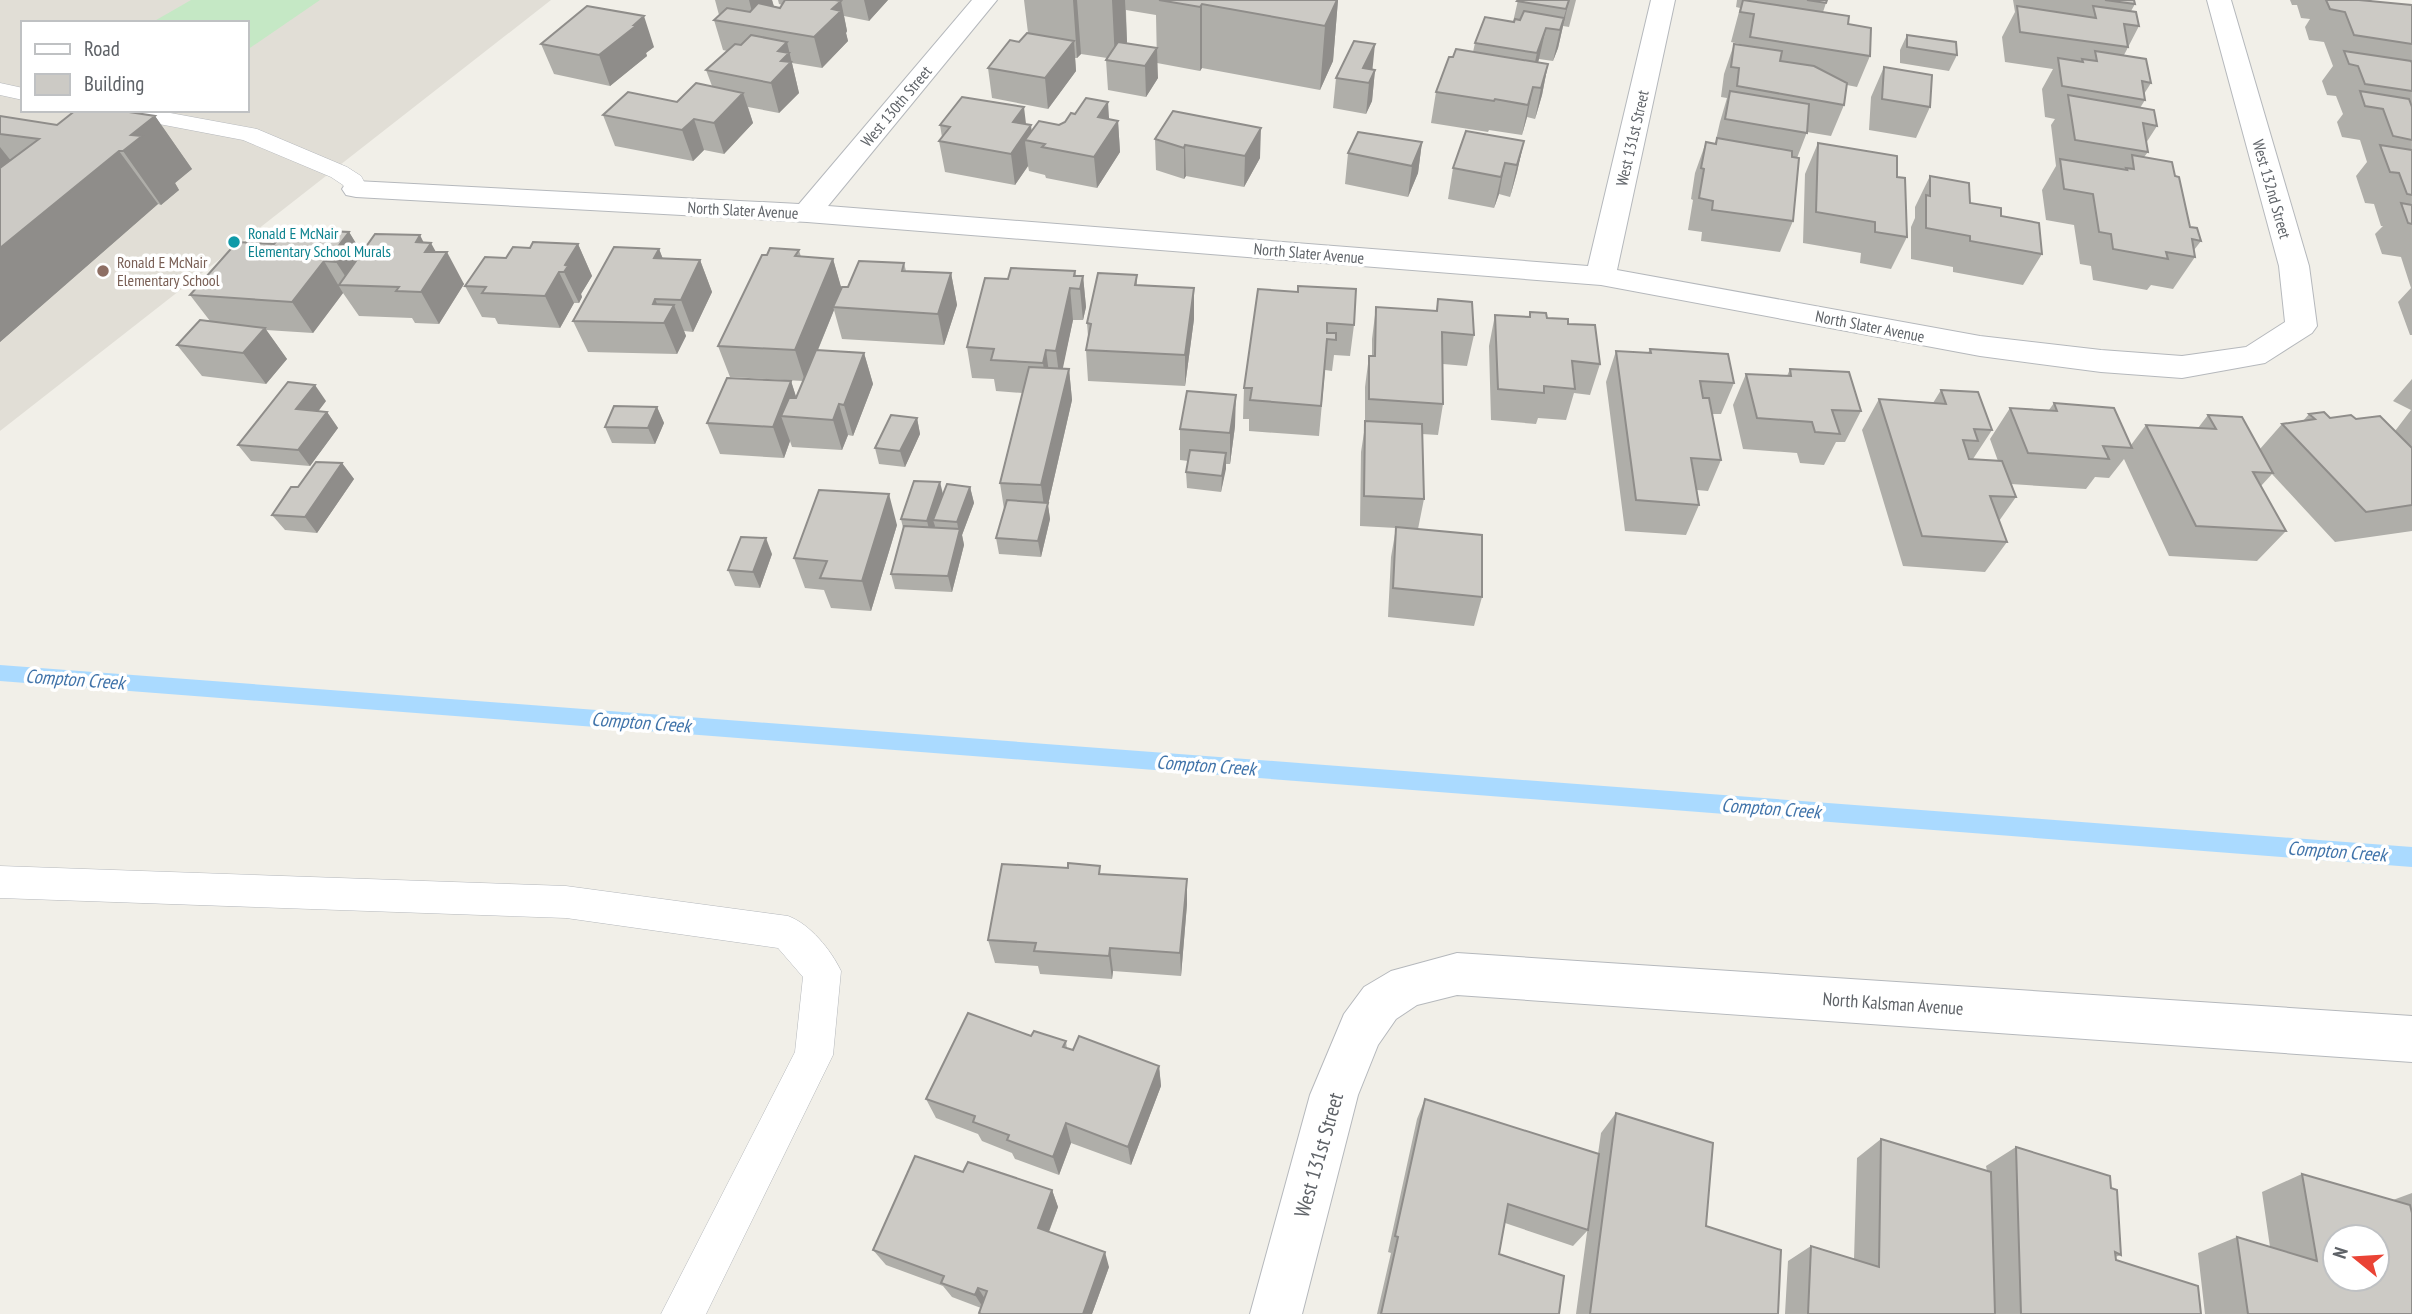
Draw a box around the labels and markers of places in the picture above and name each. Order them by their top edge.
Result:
place label: Ronald E McNair Elementary School Murals [248,223,391,261]
marker: Ronald E McNair Elementary School Murals [226,234,242,250]
place label: Ronald E McNair Elementary School [117,252,220,290]
marker: Ronald E McNair Elementary School [95,263,111,279]

